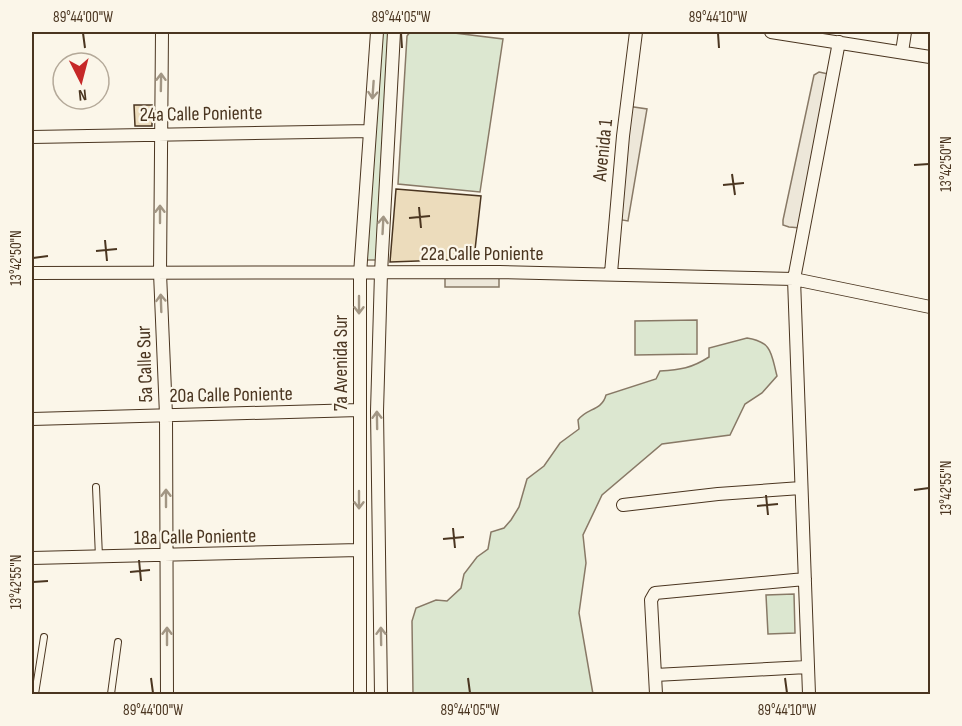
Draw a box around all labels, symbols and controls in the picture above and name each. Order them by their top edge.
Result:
text: 89°44'00"W [53,8,113,27]
text: 89°44'05"W [371,8,431,27]
text: 89°44'10"W [689,8,747,27]
north arrow [51,51,111,111]
one-way arrow [155,73,167,93]
one-way arrow [367,79,378,99]
text: N [77,85,88,104]
street label: 24a Calle Poniente [139,101,263,127]
street label: Avenida 1 [588,118,618,183]
text: 13°42'50"N [937,136,956,192]
one-way arrow [154,205,166,225]
one-way arrow [378,216,389,236]
text: 13°42'50"N [7,230,26,286]
street label: 22a Calle Poniente [421,242,543,266]
one-way arrow [155,294,167,314]
one-way arrow [353,295,365,315]
street label: 7a Avenida Sur [329,314,353,411]
street label: 5a Calle Sur [132,325,158,403]
street label: 20a Calle Poniente [169,382,293,408]
one-way arrow [371,411,383,431]
text: 13°42'55"N [937,461,956,515]
one-way arrow [160,489,172,509]
one-way arrow [353,490,365,510]
street label: 18a Calle Poniente [134,524,256,550]
text: 13°42'55"N [7,555,26,609]
one-way arrow [161,627,173,647]
one-way arrow [375,627,387,647]
text: 89°44'00"W [123,701,183,720]
text: 89°44'05"W [440,701,500,720]
text: 89°44'10"W [758,701,816,720]

